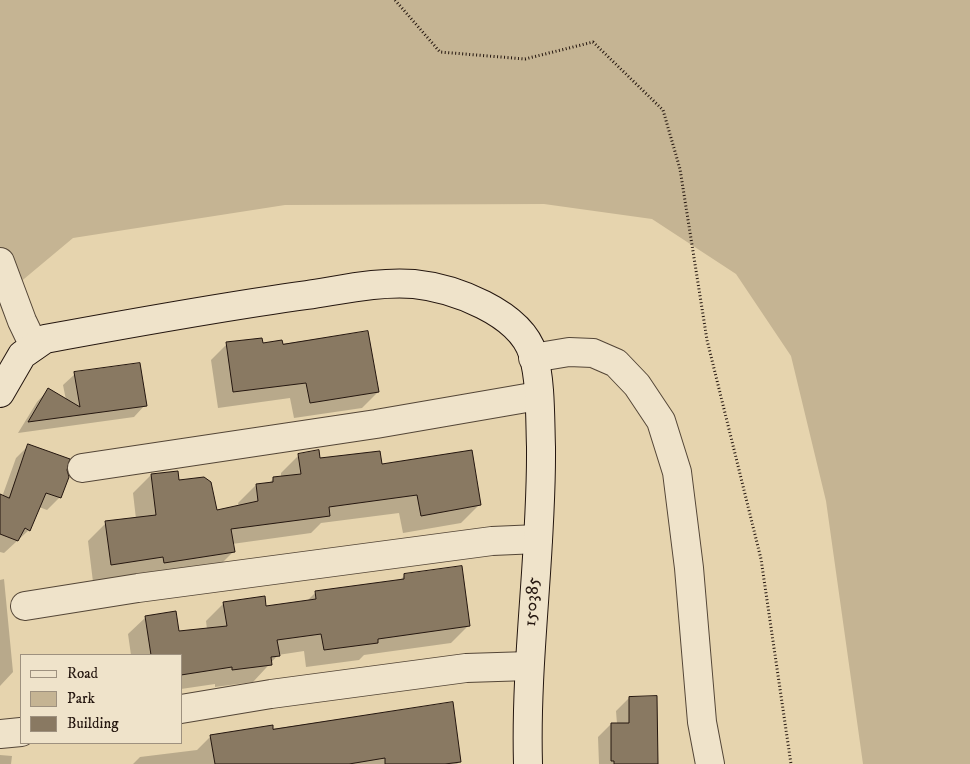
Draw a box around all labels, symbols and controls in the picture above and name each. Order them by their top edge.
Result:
street label: 150385 [520,576,546,628]
legend [20,654,182,744]
text: Road [67,664,98,683]
text: Park [67,689,95,708]
text: Building [67,714,119,733]

